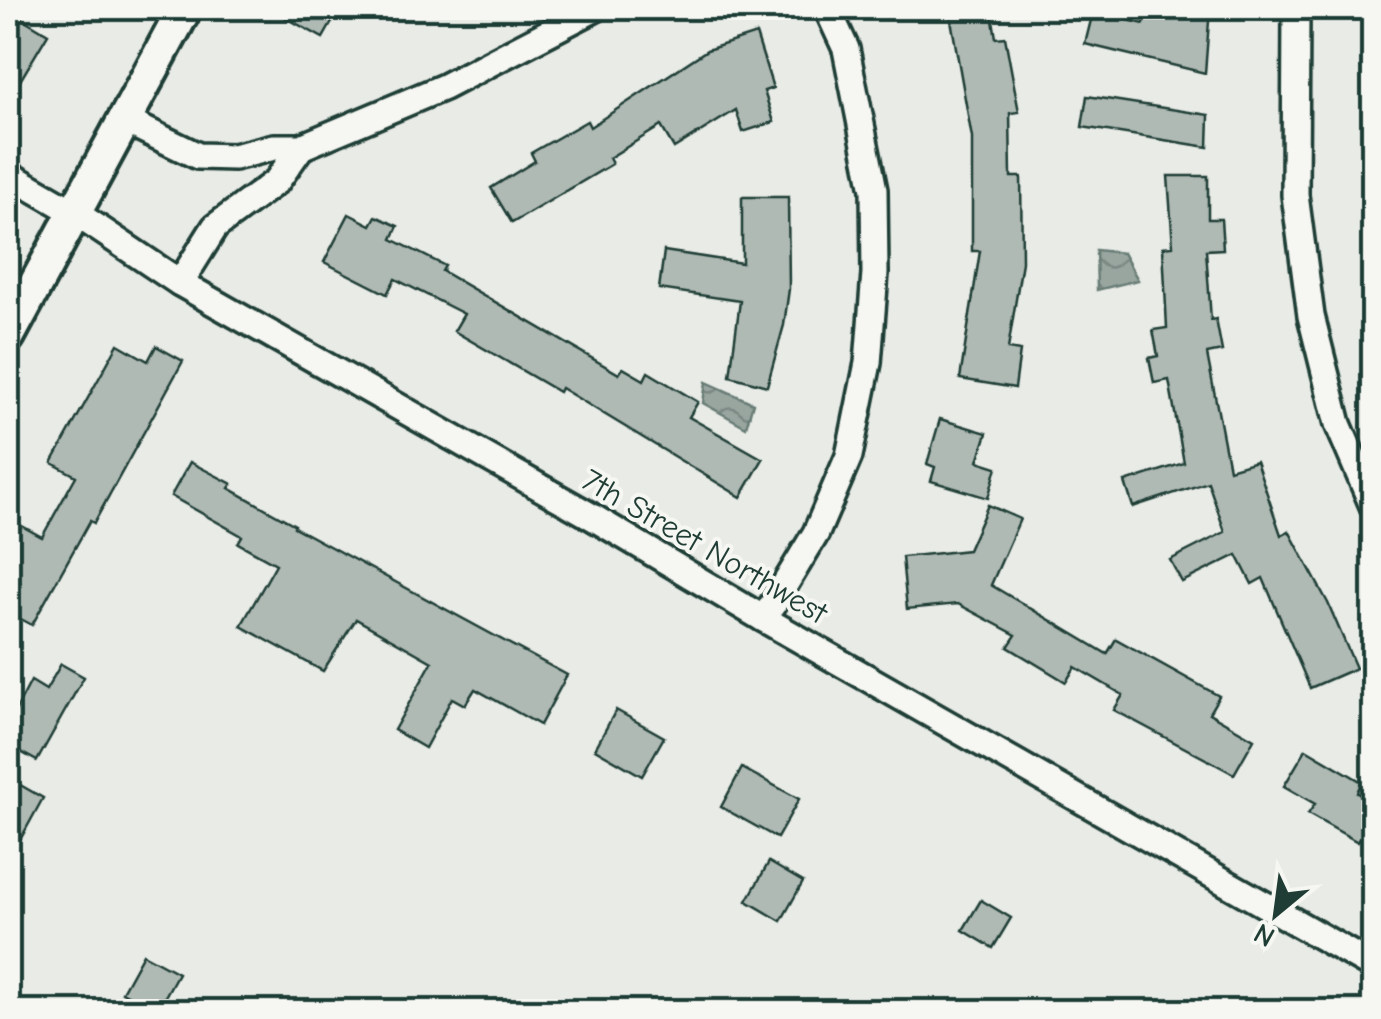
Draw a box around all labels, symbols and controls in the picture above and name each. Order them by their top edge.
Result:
street label: 7th Street Northwest [576,461,835,632]
north arrow [1226,864,1326,964]
text: N [1249,917,1280,953]

